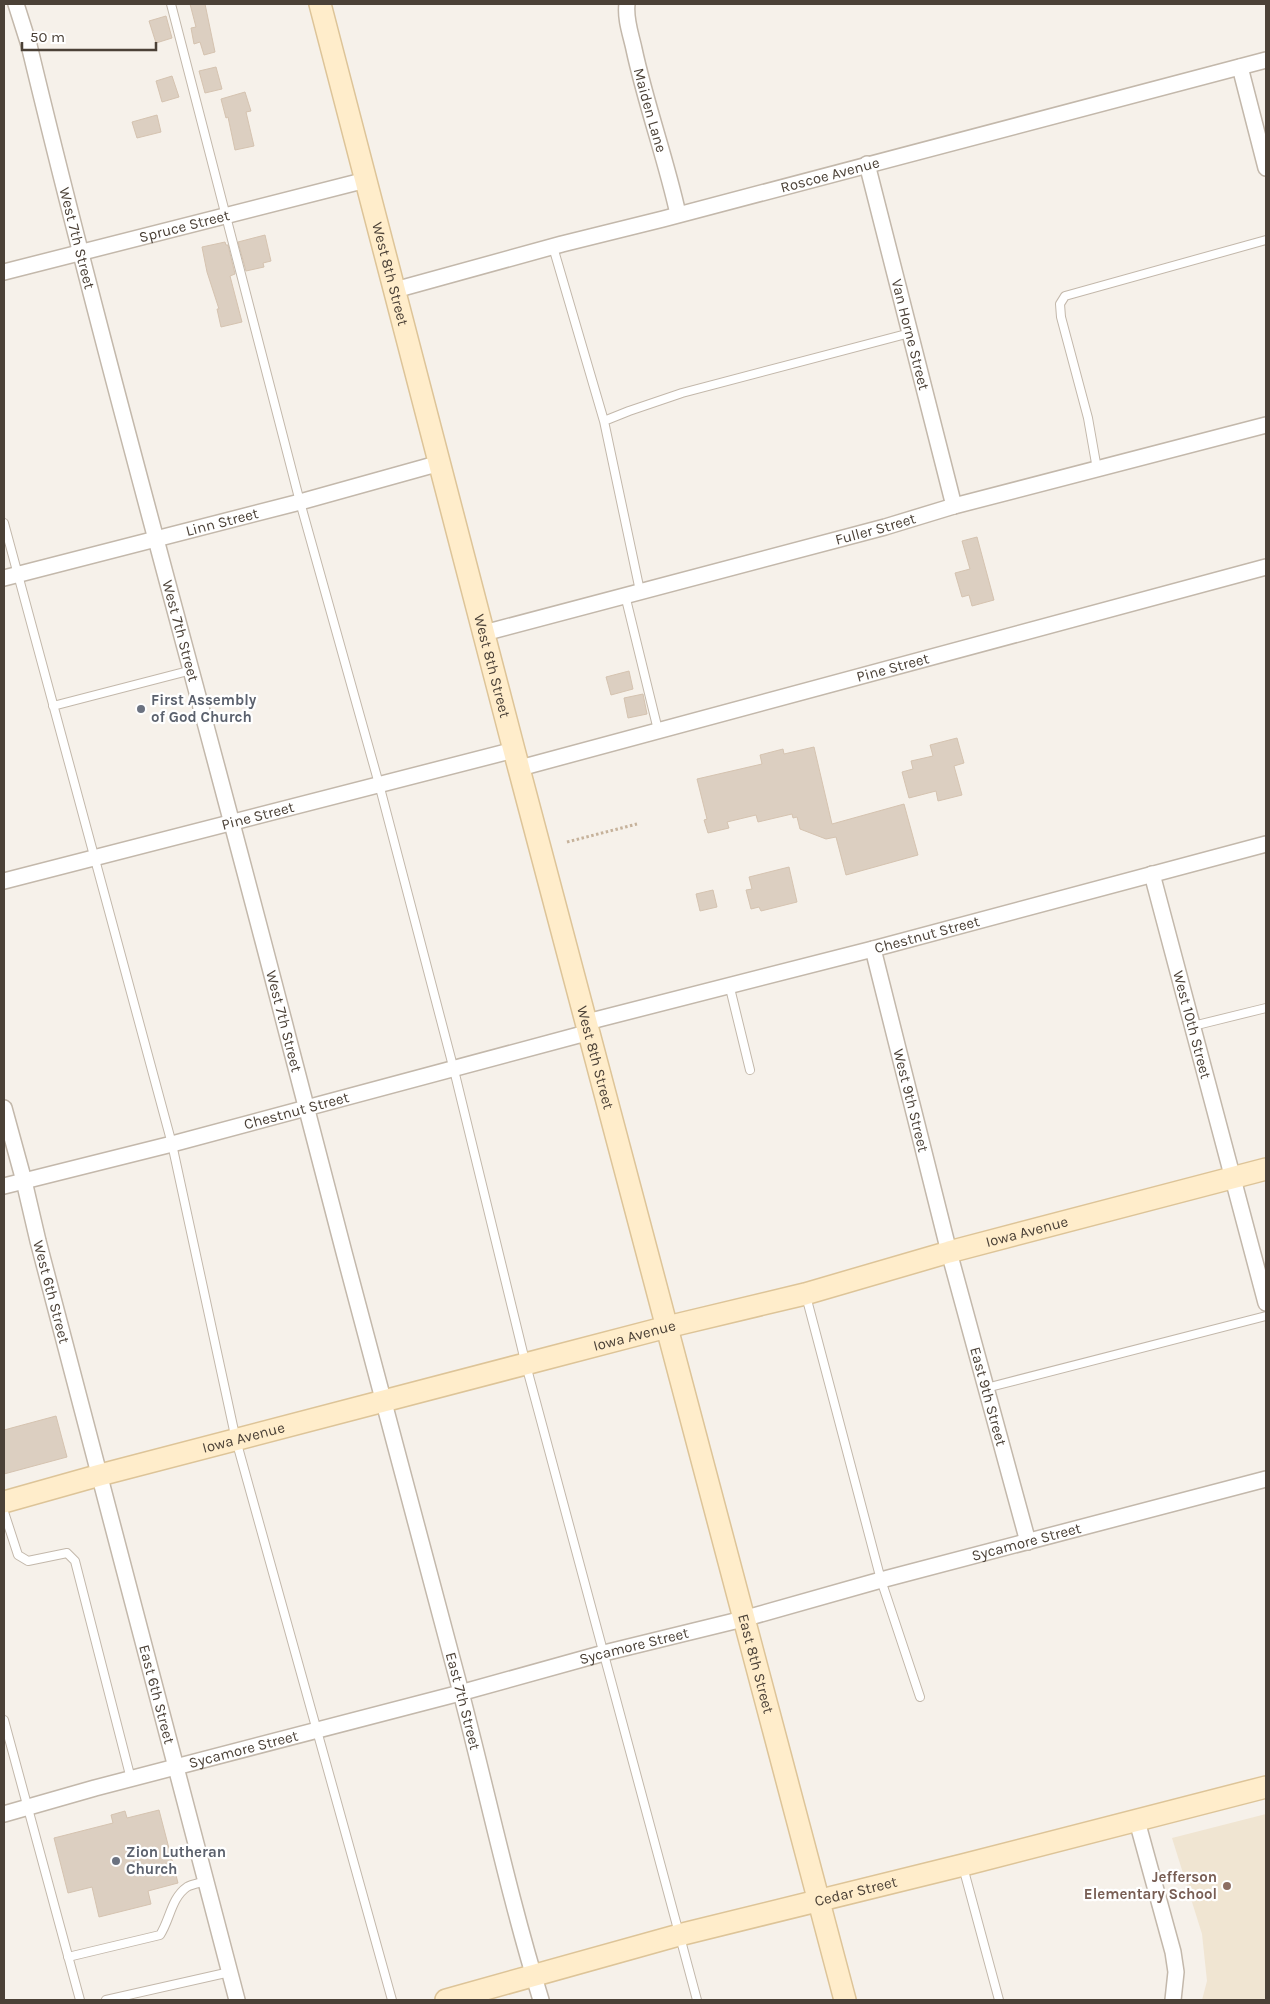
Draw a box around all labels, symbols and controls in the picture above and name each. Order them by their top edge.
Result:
scale bar [22,20,156,52]
text: 50 m [30,28,65,46]
street label: Maiden Lane [630,66,670,154]
street label: Roscoe Avenue [778,153,882,197]
street label: West 7th Street [55,185,99,291]
street label: Spruce Street [137,206,232,246]
street label: West 8th Street [368,220,412,328]
street label: Van Horne Street [888,277,933,392]
street label: Linn Street [184,504,261,540]
street label: Fuller Street [833,509,918,549]
street label: West 7th Street [158,578,203,684]
street label: West 8th Street [470,612,514,720]
street label: Pine Street [854,649,931,686]
place label: First Assembly of God Church [151,691,257,726]
marker: First Assembly of God Church [135,703,147,715]
street label: Pine Street [220,798,296,834]
street label: Chestnut Street [872,912,982,957]
street label: West 7th Street [262,968,306,1074]
street label: West 10th Street [1169,969,1215,1081]
street label: West 8th Street [573,1004,618,1112]
street label: West 9th Street [889,1047,933,1154]
street label: Chestnut Street [242,1088,351,1133]
street label: Iowa Avenue [984,1212,1070,1251]
street label: West 6th Street [29,1239,74,1346]
street label: Iowa Avenue [591,1316,677,1355]
street label: East 9th Street [966,1345,1011,1448]
street label: Iowa Avenue [200,1418,287,1457]
street label: Sycamore Street [970,1519,1083,1565]
street label: East 8th Street [734,1612,778,1716]
street label: Sycamore Street [577,1624,691,1668]
street label: East 6th Street [135,1643,179,1746]
street label: East 7th Street [442,1650,484,1752]
street label: Sycamore Street [187,1726,300,1772]
place label: Zion Lutheran Church [126,1843,226,1878]
marker: Zion Lutheran Church [110,1855,122,1867]
place label: Jefferson Elementary School [1084,1868,1217,1903]
street label: Cedar Street [813,1873,899,1910]
marker: Jefferson Elementary School [1221,1880,1233,1892]

